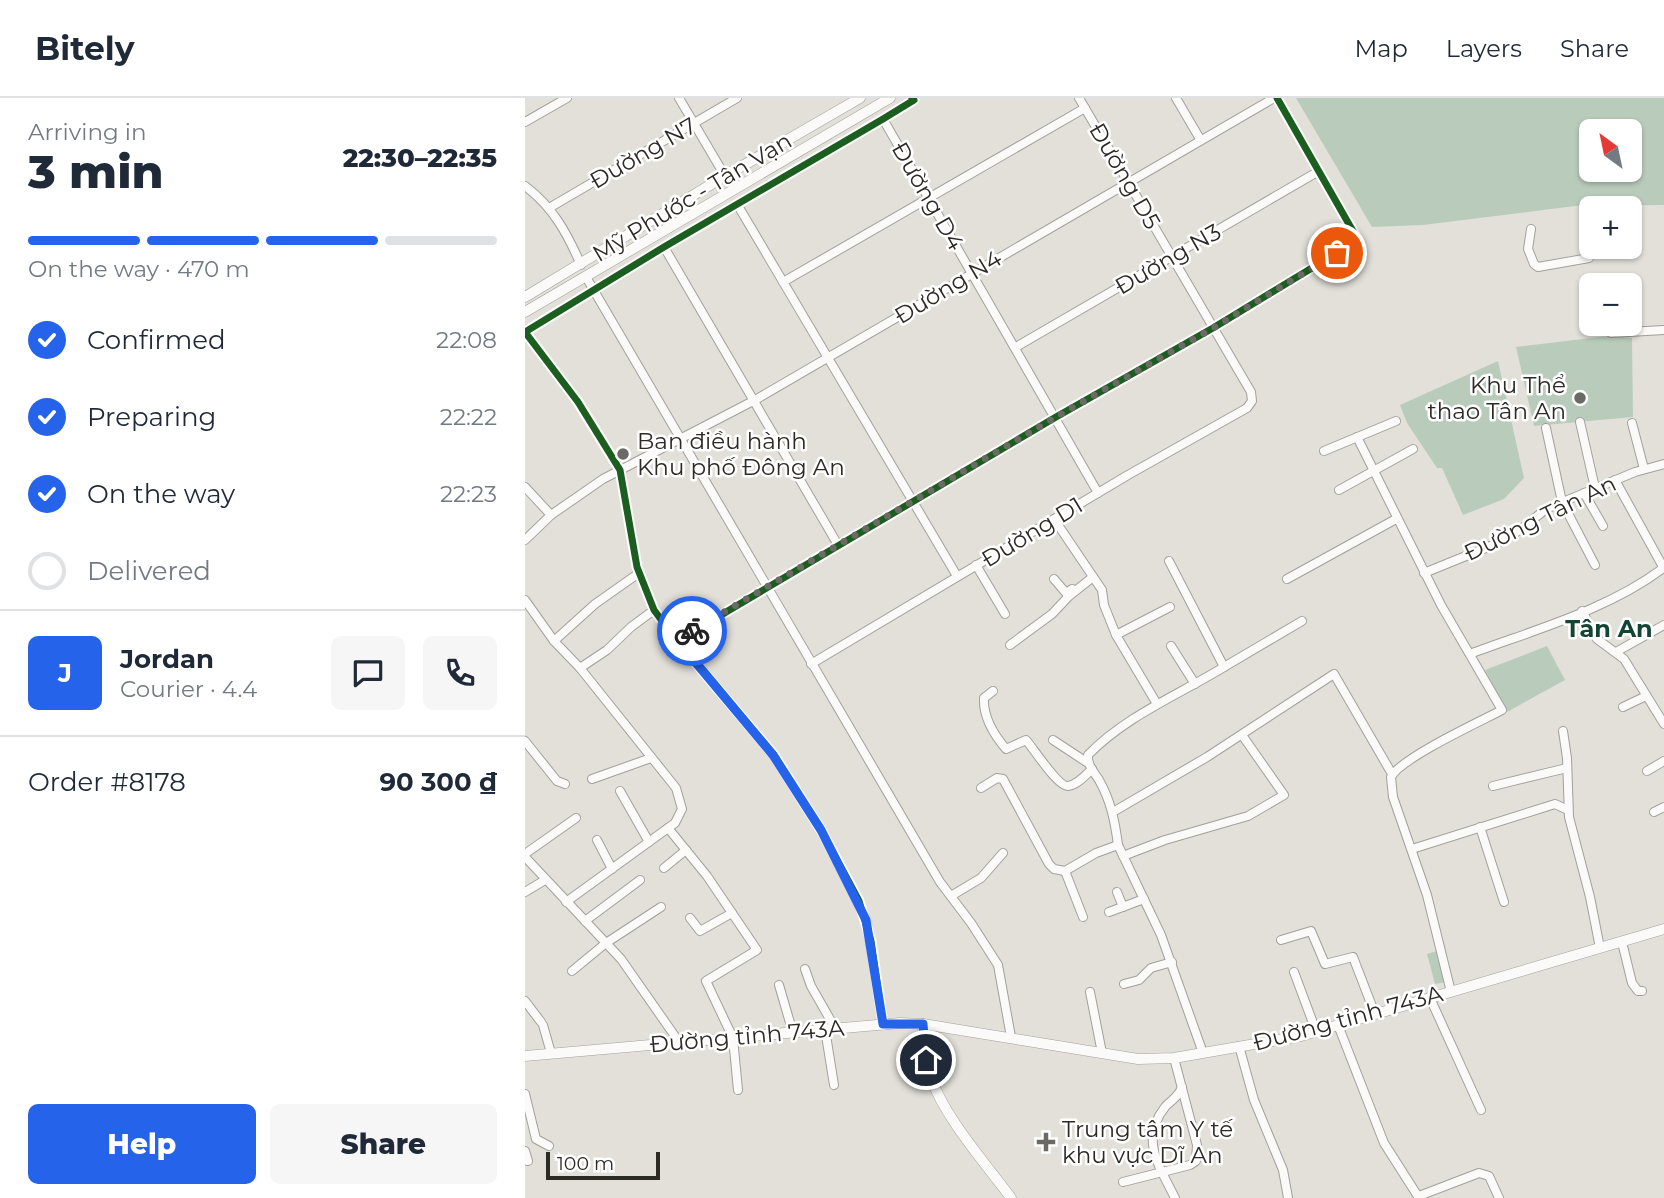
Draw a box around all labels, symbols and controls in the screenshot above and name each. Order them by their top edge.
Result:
text: Bitely [35,28,134,68]
text: Map [1354,34,1408,63]
text: Layers [1446,34,1522,63]
text: Share [1560,34,1629,63]
street label: Đường N7 [585,111,701,195]
text: Arriving in [28,118,147,146]
street label: Đường D5 [1083,118,1167,234]
north arrow [1579,119,1641,182]
map controls [1579,119,1642,336]
street label: Mỹ Phước - Tân Vạn [587,126,797,268]
street label: Đường D4 [886,137,970,255]
text: 22:30–22:35 [343,142,497,174]
text: 3 min [28,143,164,200]
button: + [1579,196,1642,259]
street label: Đường N3 [1110,217,1226,301]
pin [1307,223,1367,283]
icon: bag [1318,234,1356,272]
street label: Đường N4 [889,244,1007,330]
text: On the way · 470 m [28,255,250,283]
button: − [1579,273,1642,336]
icon: check [28,321,66,359]
text: Confirmed [87,324,226,356]
text: 22:08 [436,326,497,354]
place label: Khu Thể thao Tân An [1427,371,1566,425]
marker: Khu Thể thao Tân An [1572,390,1588,406]
icon: check [28,398,66,436]
text: Preparing [87,401,216,433]
text: 22:22 [440,403,497,431]
place label: Ban điều hành Khu phố Đông An [637,427,845,481]
marker: Ban điều hành Khu phố Đông An [615,446,631,462]
street label: Đường Tân An [1459,469,1621,567]
icon: check [28,475,66,513]
text: On the way [87,478,235,510]
text: 22:23 [440,480,497,508]
street label: Đường D1 [976,491,1088,573]
text: Delivered [87,555,211,587]
courier [657,596,727,666]
icon: bike [673,612,711,650]
district label: Tân An [1565,614,1653,643]
button: chat [331,636,405,710]
button: phone [423,636,497,710]
text: Jordan [120,643,214,675]
text: J [58,657,72,689]
text: Courier · 4.4 [120,675,257,703]
text: Order #8178 [28,766,186,798]
text: 90 300 ₫ [379,766,497,798]
street label: Đường tỉnh 743A [1250,979,1446,1057]
street label: Đường tỉnh 743A [649,1014,846,1058]
pin [896,1030,956,1090]
icon: home [907,1041,945,1079]
button: Help [28,1104,256,1184]
button: Share [270,1104,497,1184]
place label: Trung tâm Y tế khu vực Dĩ An [1062,1115,1233,1169]
marker: Trung tâm Y tế khu vực Dĩ An [1036,1132,1056,1152]
scale bar [546,1149,660,1181]
text: 100 m [557,1152,614,1175]

